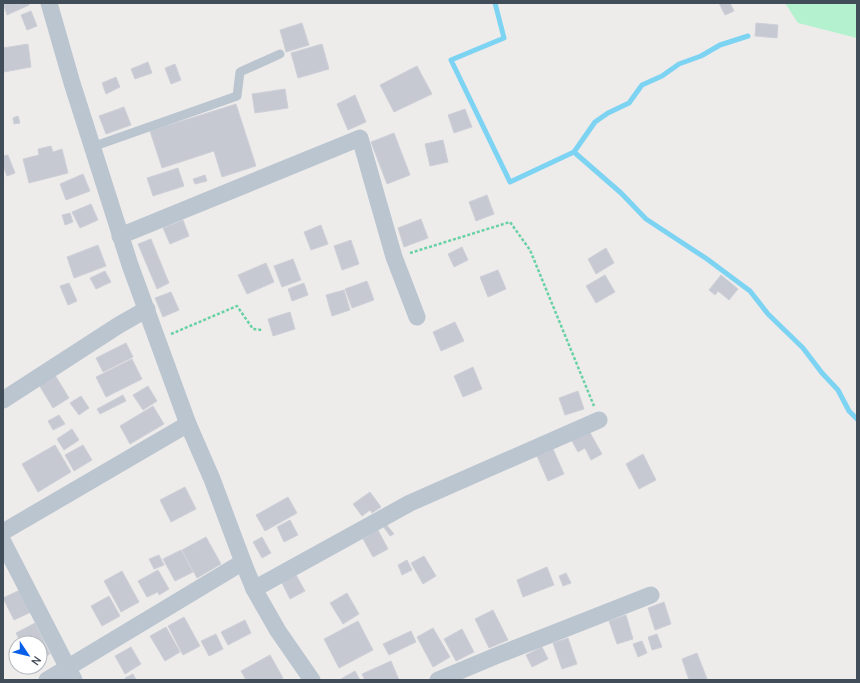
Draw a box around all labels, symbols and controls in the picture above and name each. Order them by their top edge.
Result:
north arrow [8,635,48,675]
text: N [28,653,45,669]

